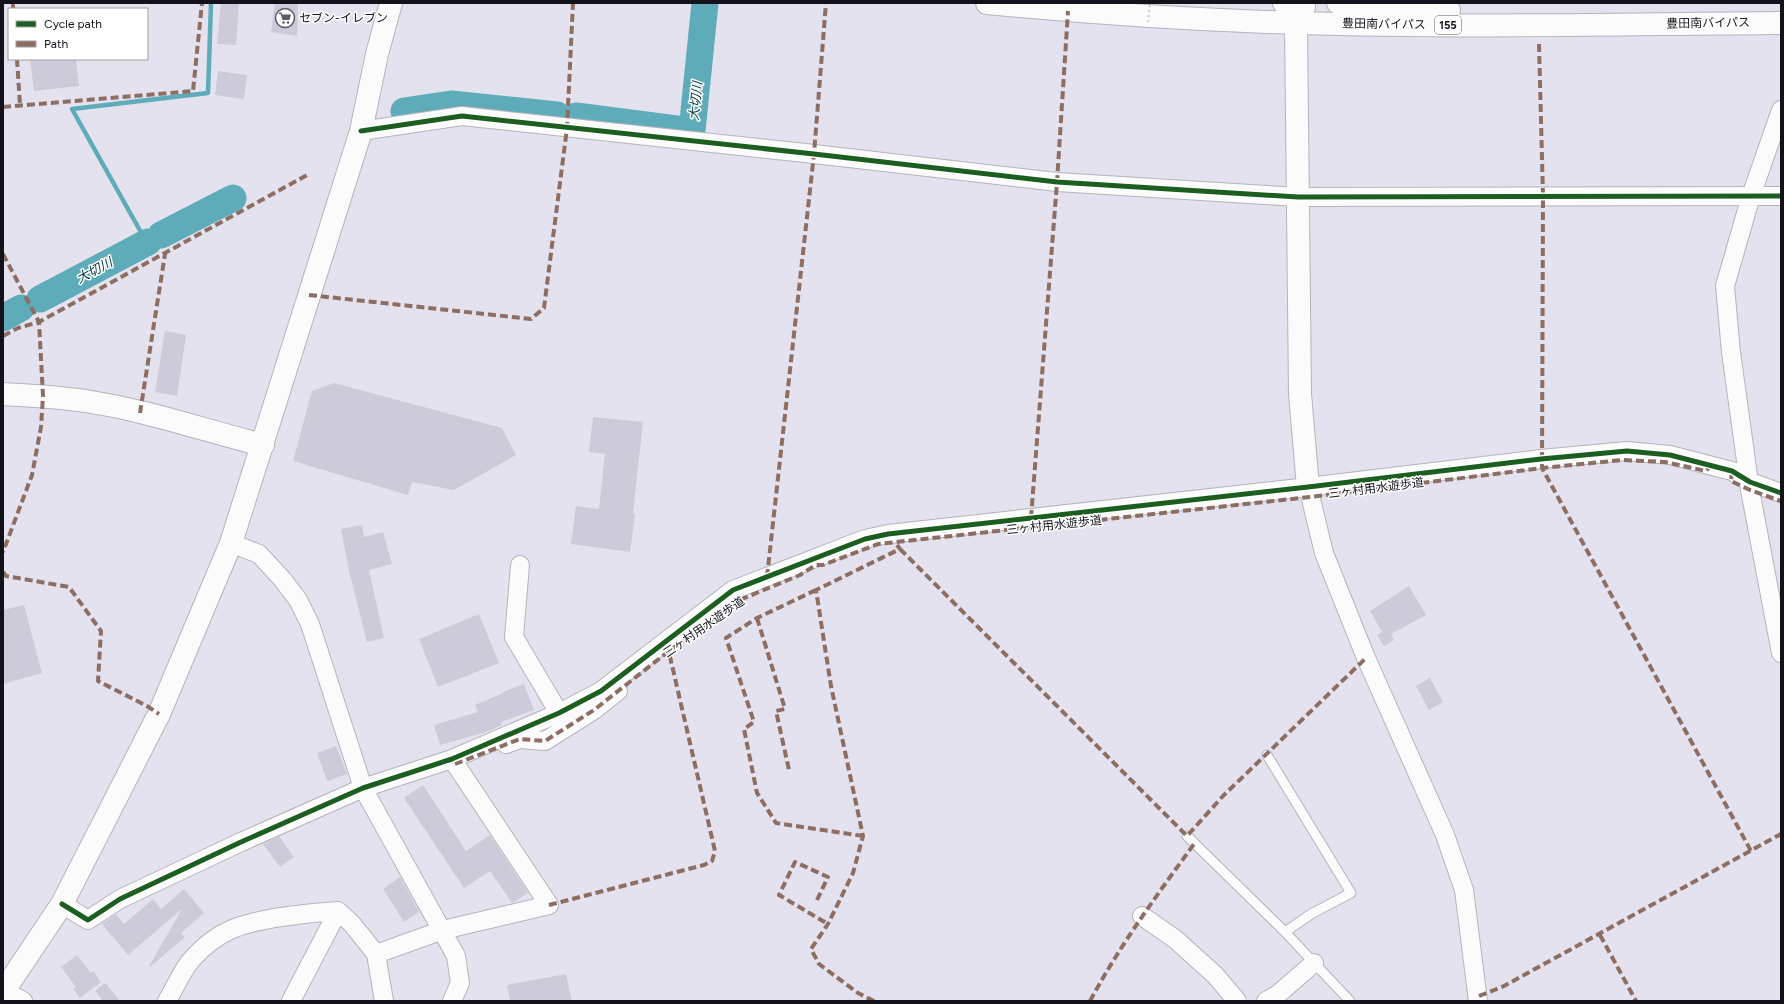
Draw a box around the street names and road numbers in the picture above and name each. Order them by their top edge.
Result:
street label: 豊田南バイパス [1666,15,1750,31]
street label: 豊田南バイパス [1342,16,1426,32]
road number: 155 [1435,16,1461,34]
street label: 三ヶ村用水遊歩道 [1327,475,1425,501]
street label: 三ヶ村用水遊歩道 [1006,513,1102,537]
street label: 三ヶ村用水遊歩道 [661,594,747,660]

